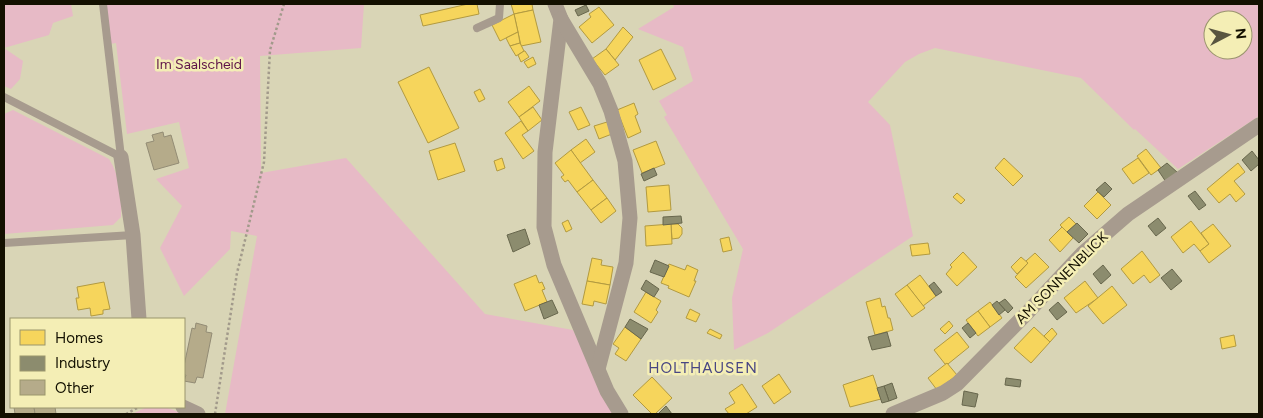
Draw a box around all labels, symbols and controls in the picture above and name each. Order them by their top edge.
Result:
north arrow [1203,10,1253,60]
text: N [1231,27,1249,40]
park label: Im Saalscheid [156,56,242,73]
street label: AM SONNENBLICK [1012,228,1112,328]
legend [10,318,185,408]
text: Homes [55,329,103,347]
text: Industry [55,354,110,372]
district label: HOLTHAUSEN [648,359,758,377]
text: Other [55,379,94,397]

